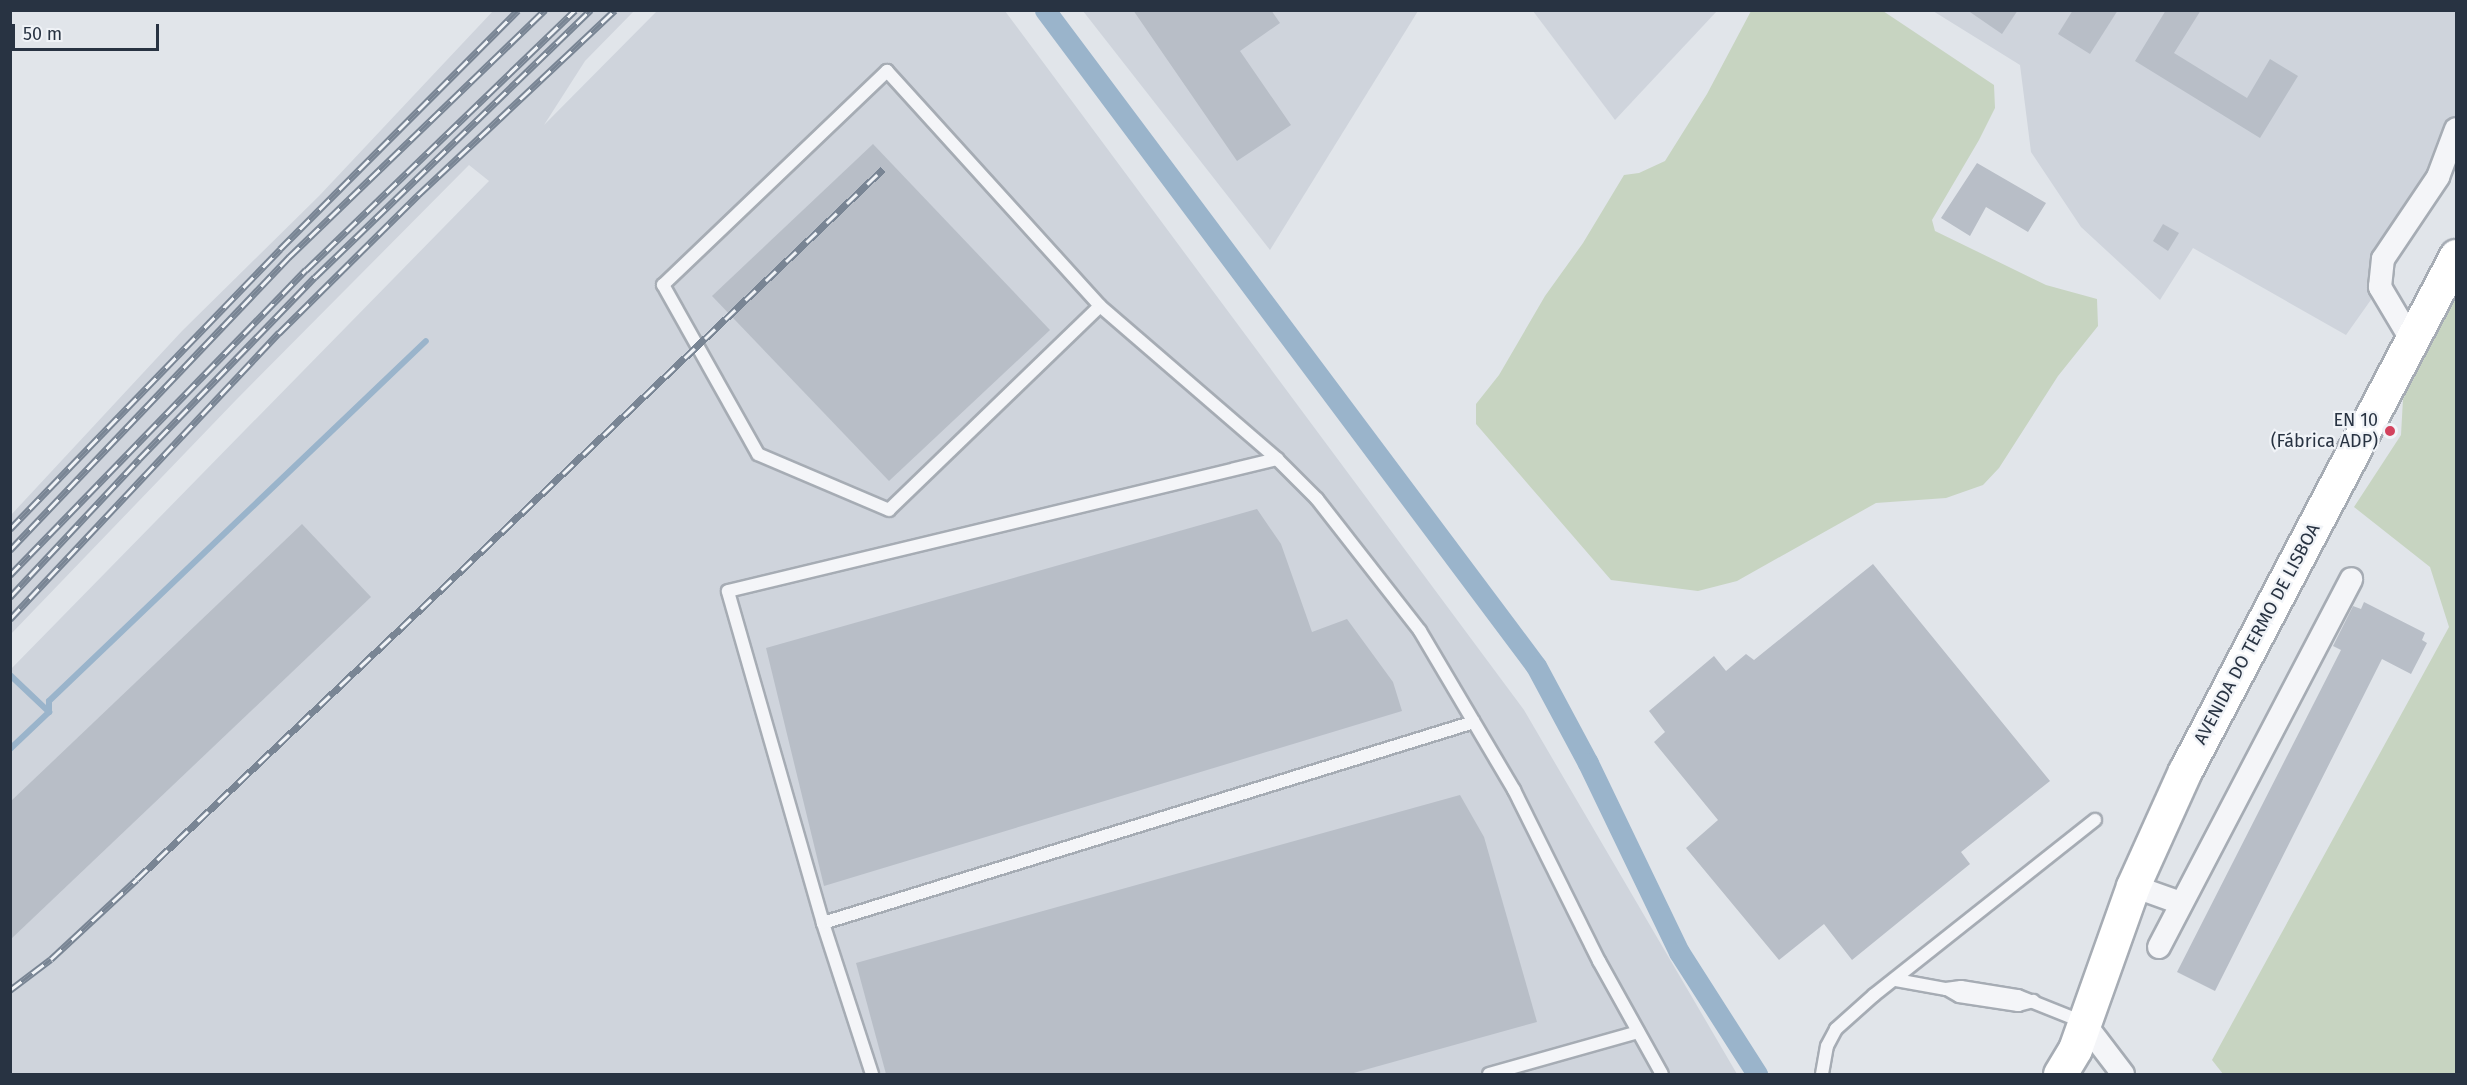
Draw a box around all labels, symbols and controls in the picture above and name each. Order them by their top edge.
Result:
scale bar [15,12,162,50]
text: 50 m [23,23,62,45]
place label: EN 10 (Fábrica ADP) [2271,410,2378,452]
marker: EN 10 (Fábrica ADP) [2383,424,2397,438]
street label: AVENIDA DO TERMO DE LISBOA [2189,520,2325,748]

